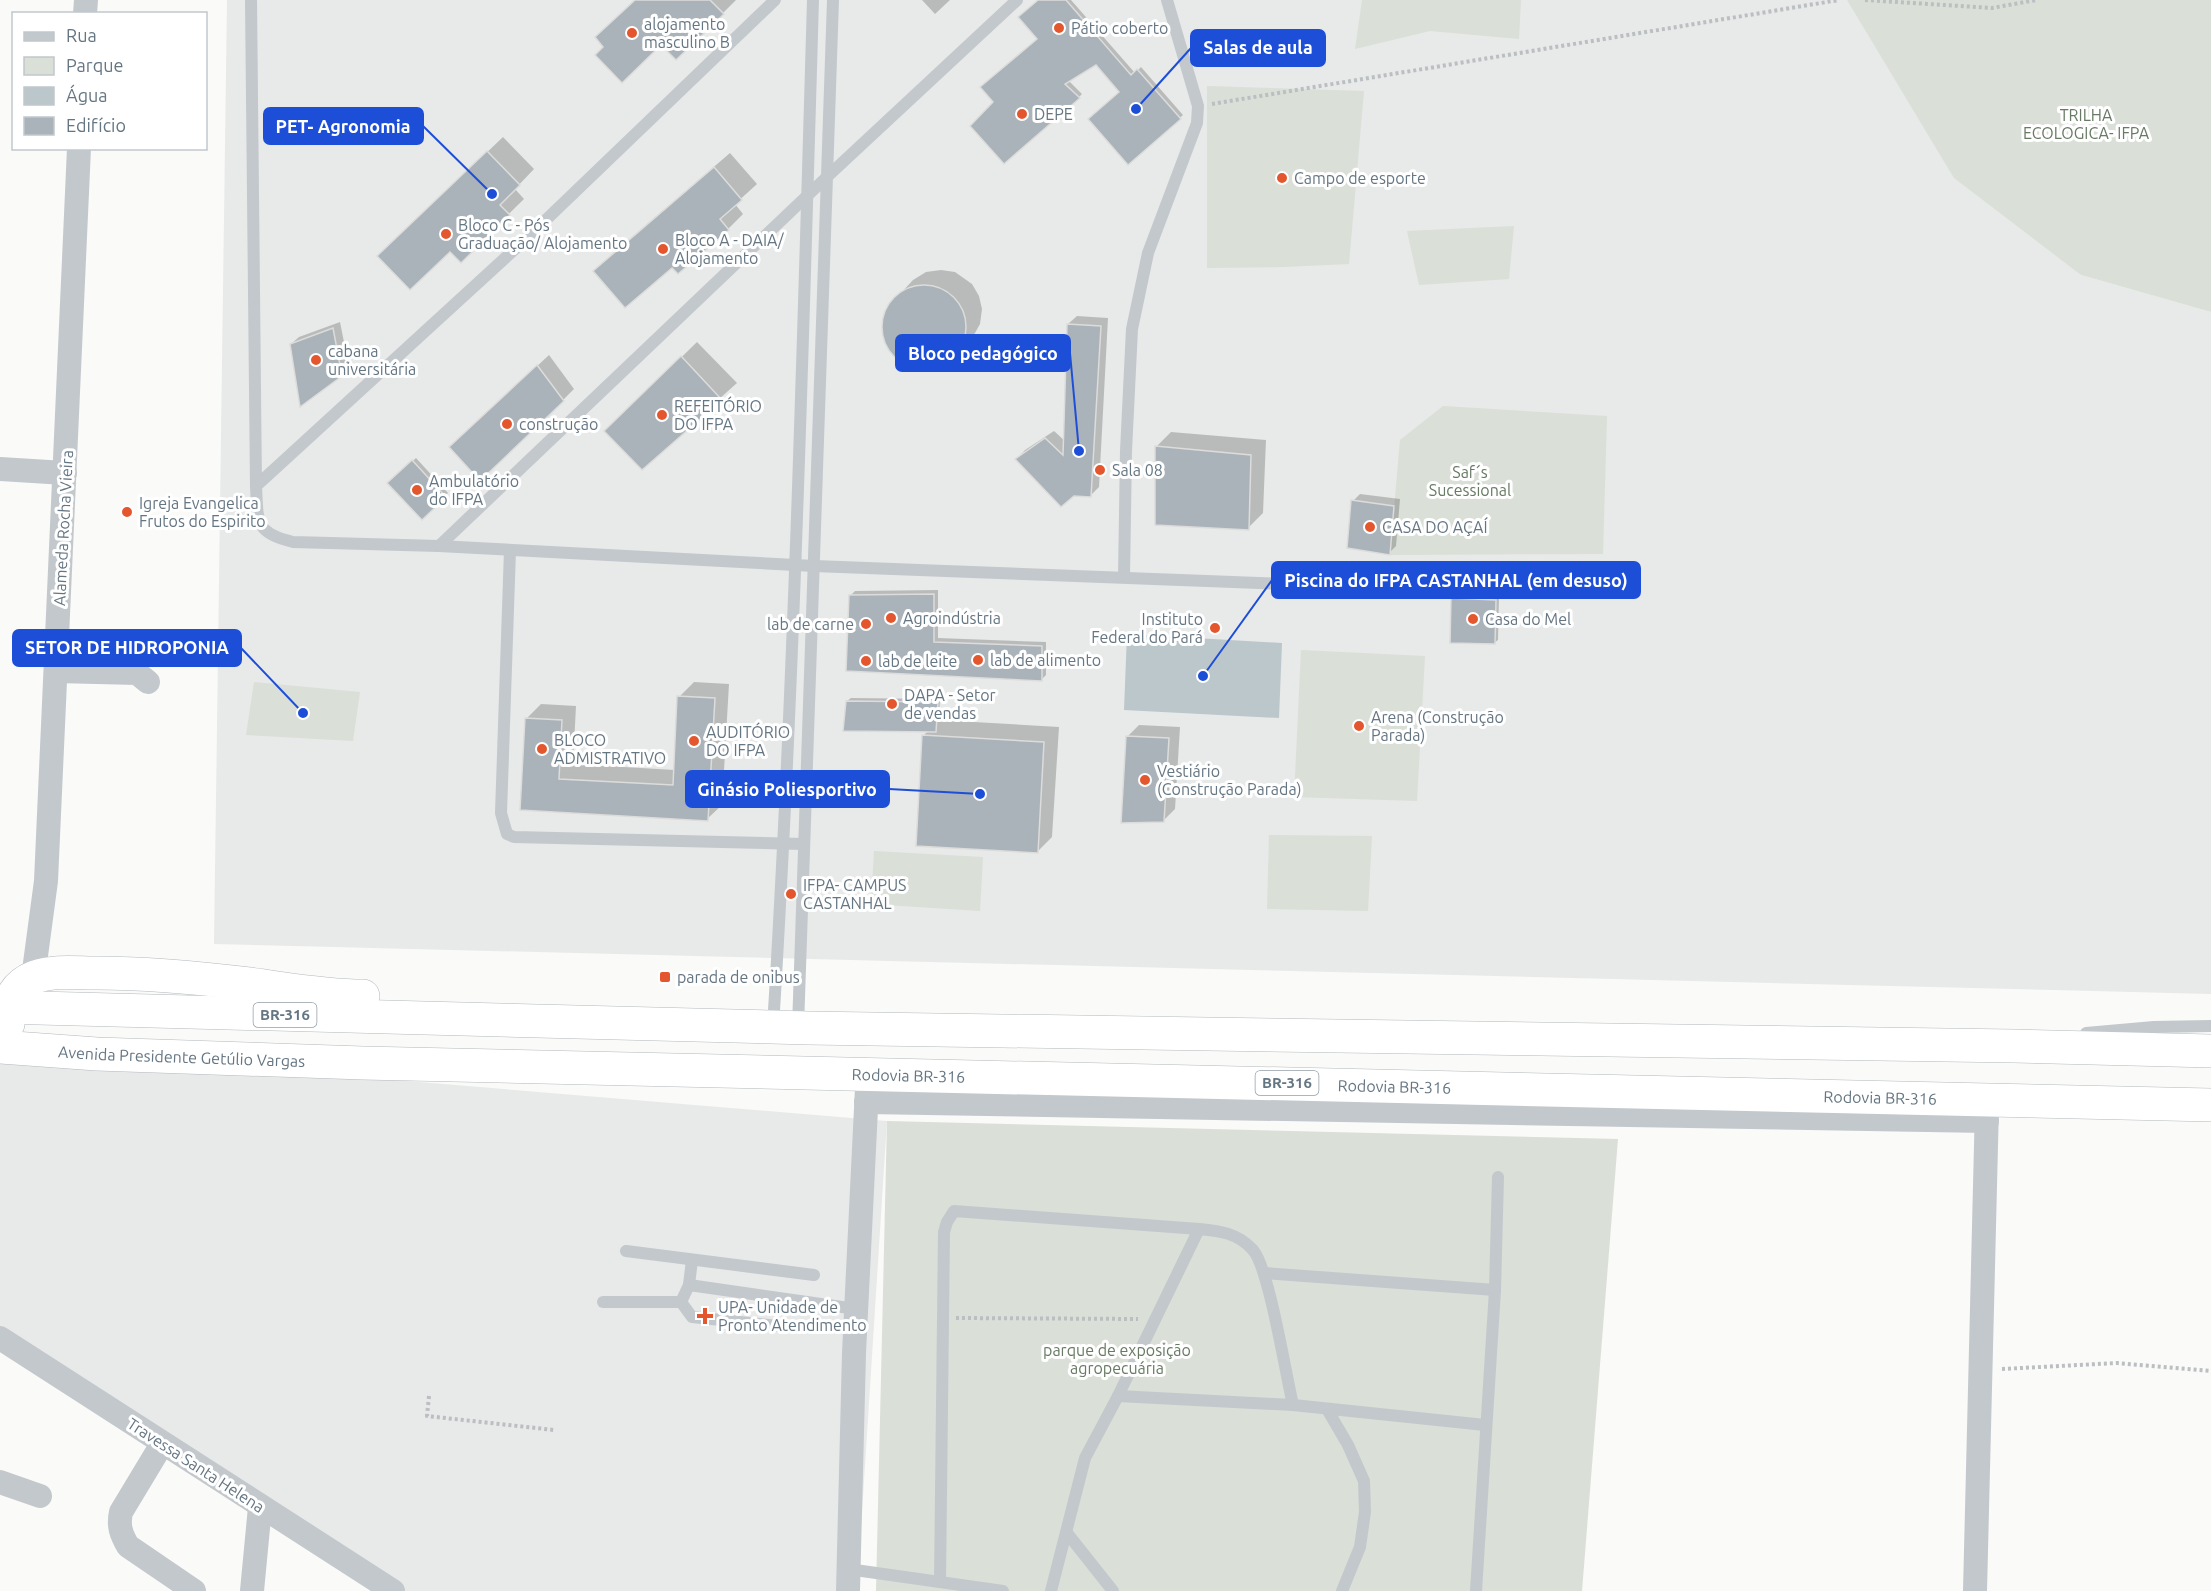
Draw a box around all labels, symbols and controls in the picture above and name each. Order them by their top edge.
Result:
legend [12,12,207,150]
place label: alojamento masculino B [644,15,730,51]
place label: Pátio coberto [1071,19,1168,37]
marker: Pátio coberto [1052,21,1066,35]
text: Rua [66,25,97,45]
marker: alojamento masculino B [625,26,639,40]
callout: Salas de aula [1191,30,1325,66]
text: Salas de aula [1203,37,1313,57]
text: Parque [66,55,123,75]
text: Água [66,84,108,105]
place label: DEPE [1034,105,1073,123]
park label: TRILHA ECOLOGICA- IFPA [2023,106,2150,142]
marker: DEPE [1015,107,1029,121]
callout: PET- Agronomia [264,108,423,144]
text: Edifício [66,115,126,135]
text: PET- Agronomia [276,116,411,136]
place label: Campo de esporte [1294,169,1426,187]
marker: Campo de esporte [1275,171,1289,185]
place label: Bloco C - Pós Graduação/ Alojamento [458,216,627,252]
marker: Bloco C - Pós Graduação/ Alojamento [439,227,453,241]
place label: Bloco A - DAIA/ Alojamento [675,231,785,267]
marker: Bloco A - DAIA/ Alojamento [656,242,670,256]
callout: Bloco pedagógico [896,335,1070,371]
place label: cabana universitária [328,342,416,378]
text: Bloco pedagógico [908,343,1058,363]
marker: cabana universitária [309,353,323,367]
place label: REFEITÓRIO DO IFPA [674,396,762,433]
marker: REFEITÓRIO DO IFPA [655,408,669,422]
place label: construção [519,415,598,433]
marker: construção [500,417,514,431]
street label: Alameda Rocha Vieira [50,450,76,606]
place label: Sala 08 [1112,461,1163,479]
marker: Sala 08 [1093,463,1107,477]
park label: Saf´s Sucessional [1429,463,1511,499]
place label: Ambulatório do IFPA [429,472,519,508]
marker: Ambulatório do IFPA [410,483,424,497]
place label: Igreja Evangelica Frutos do Espirito [139,494,266,530]
marker: Igreja Evangelica Frutos do Espirito [120,505,134,519]
place label: CASA DO AÇAÍ [1382,516,1488,536]
marker: CASA DO AÇAÍ [1363,520,1377,534]
callout: Piscina do IFPA CASTANHAL (em desuso) [1272,562,1640,598]
text: Piscina do IFPA CASTANHAL (em desuso) [1284,570,1628,591]
place label: Agroindústria [903,609,1001,627]
place label: Instituto Federal do Pará [1091,610,1203,646]
place label: Casa do Mel [1485,610,1571,628]
marker: Agroindústria [884,611,898,625]
marker: Casa do Mel [1466,612,1480,626]
place label: lab de carne [767,615,854,633]
marker: lab de carne [859,617,873,631]
marker: Instituto Federal do Pará [1208,621,1222,635]
callout: SETOR DE HIDROPONIA [13,630,241,666]
text: SETOR DE HIDROPONIA [25,637,229,657]
place label: lab de alimento [990,651,1101,669]
place label: lab de leite [878,652,957,670]
marker: lab de alimento [971,653,985,667]
marker: lab de leite [859,654,873,668]
place label: DAPA - Setor de vendas [904,686,996,722]
marker: DAPA - Setor de vendas [885,697,899,711]
place label: Arena (Construção Parada) [1371,708,1504,745]
marker: Arena (Construção Parada) [1352,719,1366,733]
place label: AUDITÓRIO DO IFPA [706,722,790,759]
place label: BLOCO ADMISTRATIVO [554,731,666,767]
marker: AUDITÓRIO DO IFPA [687,734,701,748]
marker: BLOCO ADMISTRATIVO [535,742,549,756]
place label: Vestiário (Construção Parada) [1157,762,1301,799]
callout: Ginásio Poliesportivo [686,771,889,807]
marker: Vestiário (Construção Parada) [1138,773,1152,787]
text: Ginásio Poliesportivo [697,779,877,799]
place label: IFPA- CAMPUS CASTANHAL [803,876,906,912]
marker: IFPA- CAMPUS CASTANHAL [784,887,798,901]
place label: parada de onibus [677,968,800,986]
marker: parada de onibus [658,970,672,984]
road number: BR-316 [254,1003,316,1027]
street label: Avenida Presidente Getúlio Vargas [58,1042,306,1070]
street label: Rodovia BR-316 [852,1065,965,1086]
road number: BR-316 [1256,1071,1318,1095]
street label: Rodovia BR-316 [1337,1076,1451,1097]
street label: Rodovia BR-316 [1823,1087,1937,1108]
place label: UPA- Unidade de Pronto Atendimento [718,1298,867,1334]
marker: UPA- Unidade de Pronto Atendimento [696,1307,714,1325]
park label: parque de exposição agropecuária [1043,1341,1191,1377]
street label: Travessa Santa Helena [124,1414,268,1516]

